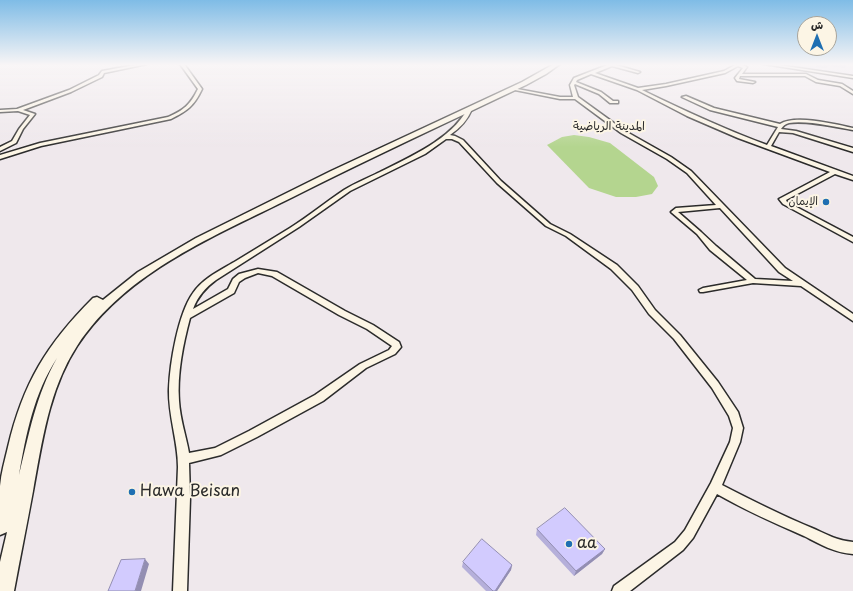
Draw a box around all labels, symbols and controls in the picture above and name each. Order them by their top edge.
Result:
north arrow [797,16,837,56]
text: ش [811,16,823,33]
district label: المدينة الرياضية [573,120,645,134]
place label: الإيمان [789,195,818,209]
marker: الإيمان [821,197,831,207]
place label: Hawa Beisan [140,482,240,502]
marker: Hawa Beisan [127,487,137,497]
place label: aa [577,534,597,554]
marker: aa [564,539,574,549]

